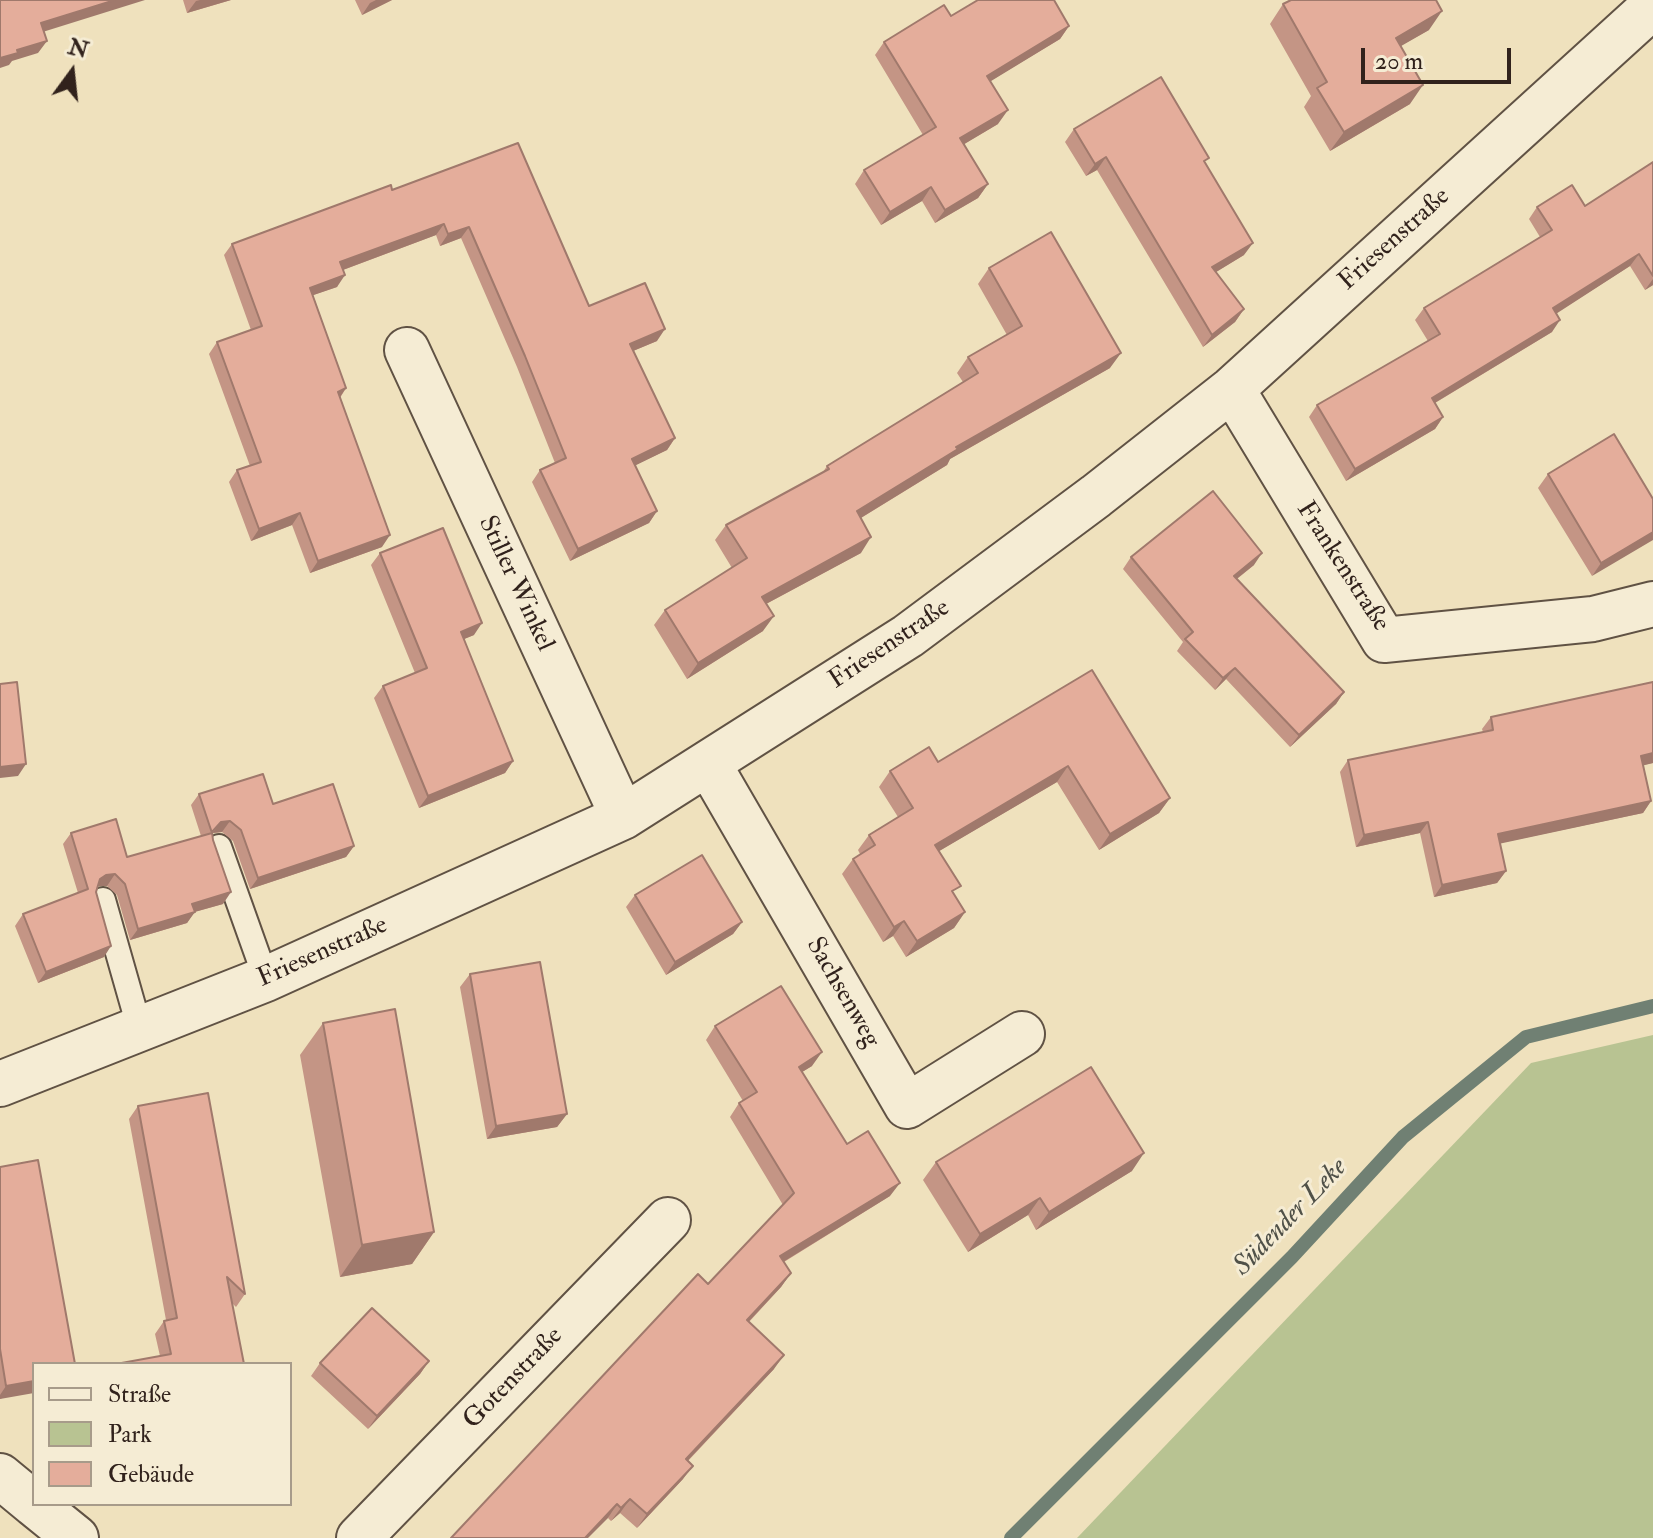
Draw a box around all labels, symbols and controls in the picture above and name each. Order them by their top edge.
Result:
north arrow [32,32,112,112]
scale bar [1365,32,1515,82]
text: N [65,33,91,65]
text: 20 m [1375,46,1423,77]
street label: Friesenstraße [1333,182,1457,298]
street label: Frankenstraße [1289,496,1395,638]
street label: Stiller Winkel [470,512,560,656]
street label: Friesenstraße [824,593,956,697]
street label: Friesenstraße [253,911,393,995]
street label: Sachsenweg [798,933,886,1053]
water label: Südender Leke [1227,1152,1355,1284]
street label: Gotenstraße [458,1322,570,1436]
legend [32,1362,292,1506]
text: Straße [108,1379,171,1410]
text: Park [108,1419,152,1450]
text: Gebäude [108,1459,194,1490]

